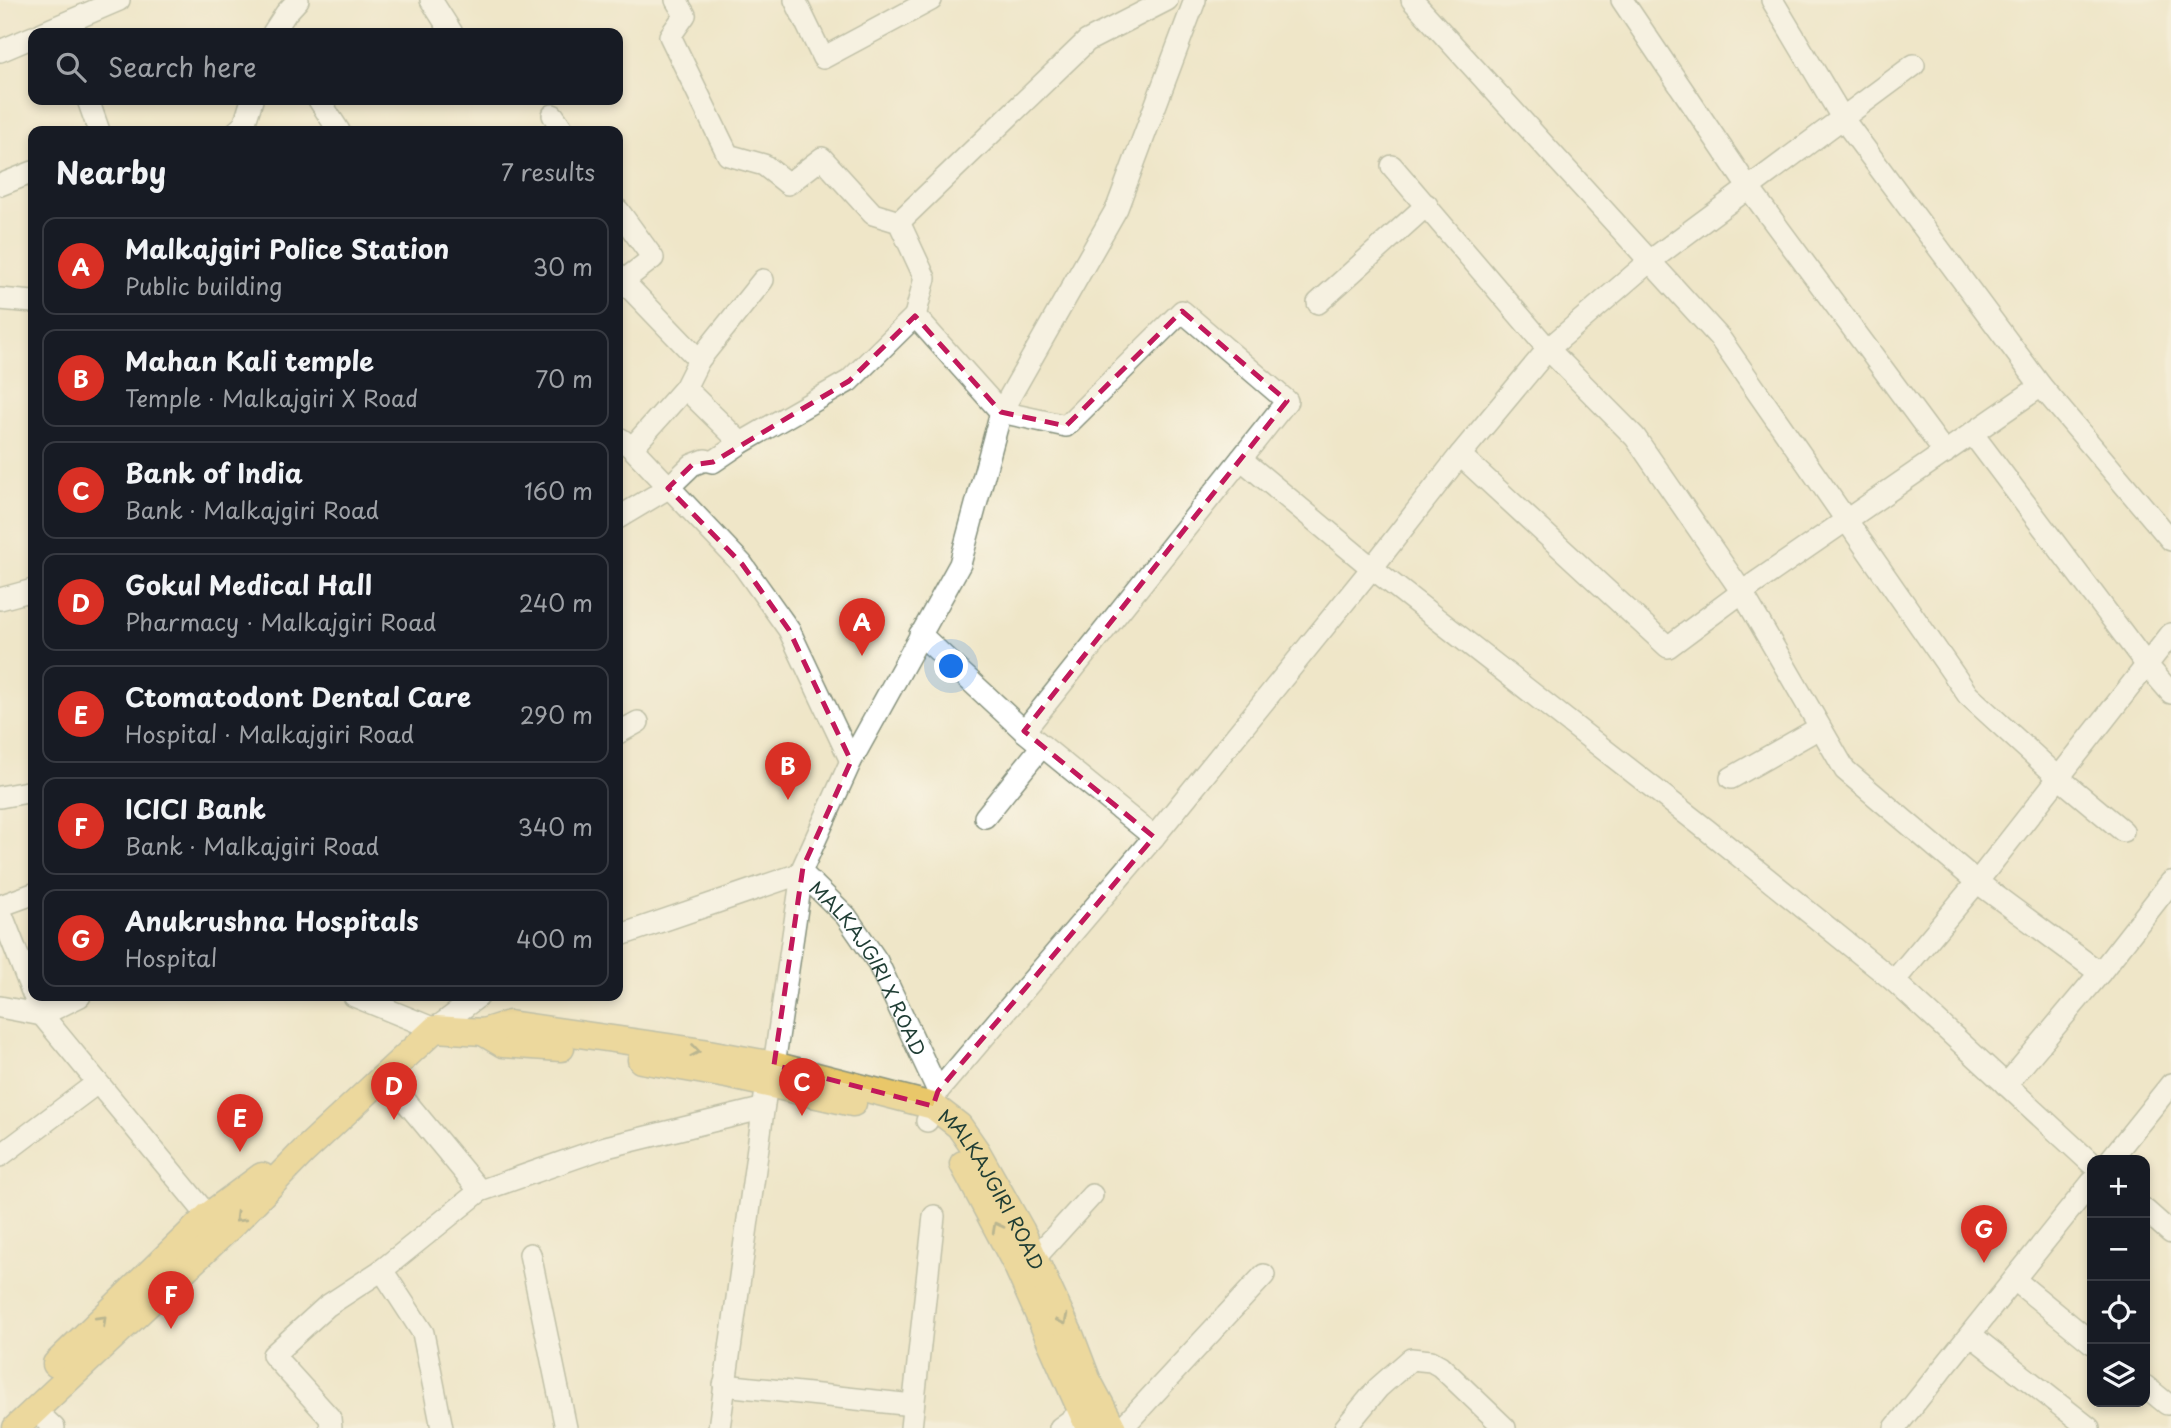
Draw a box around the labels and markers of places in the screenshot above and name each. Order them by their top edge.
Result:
pin: A [839,598,885,656]
pin: B [765,742,811,800]
pin: C [779,1058,825,1116]
pin: D [371,1062,417,1120]
pin: E [217,1094,263,1152]
pin: G [1961,1205,2007,1263]
pin: F [148,1271,194,1329]

